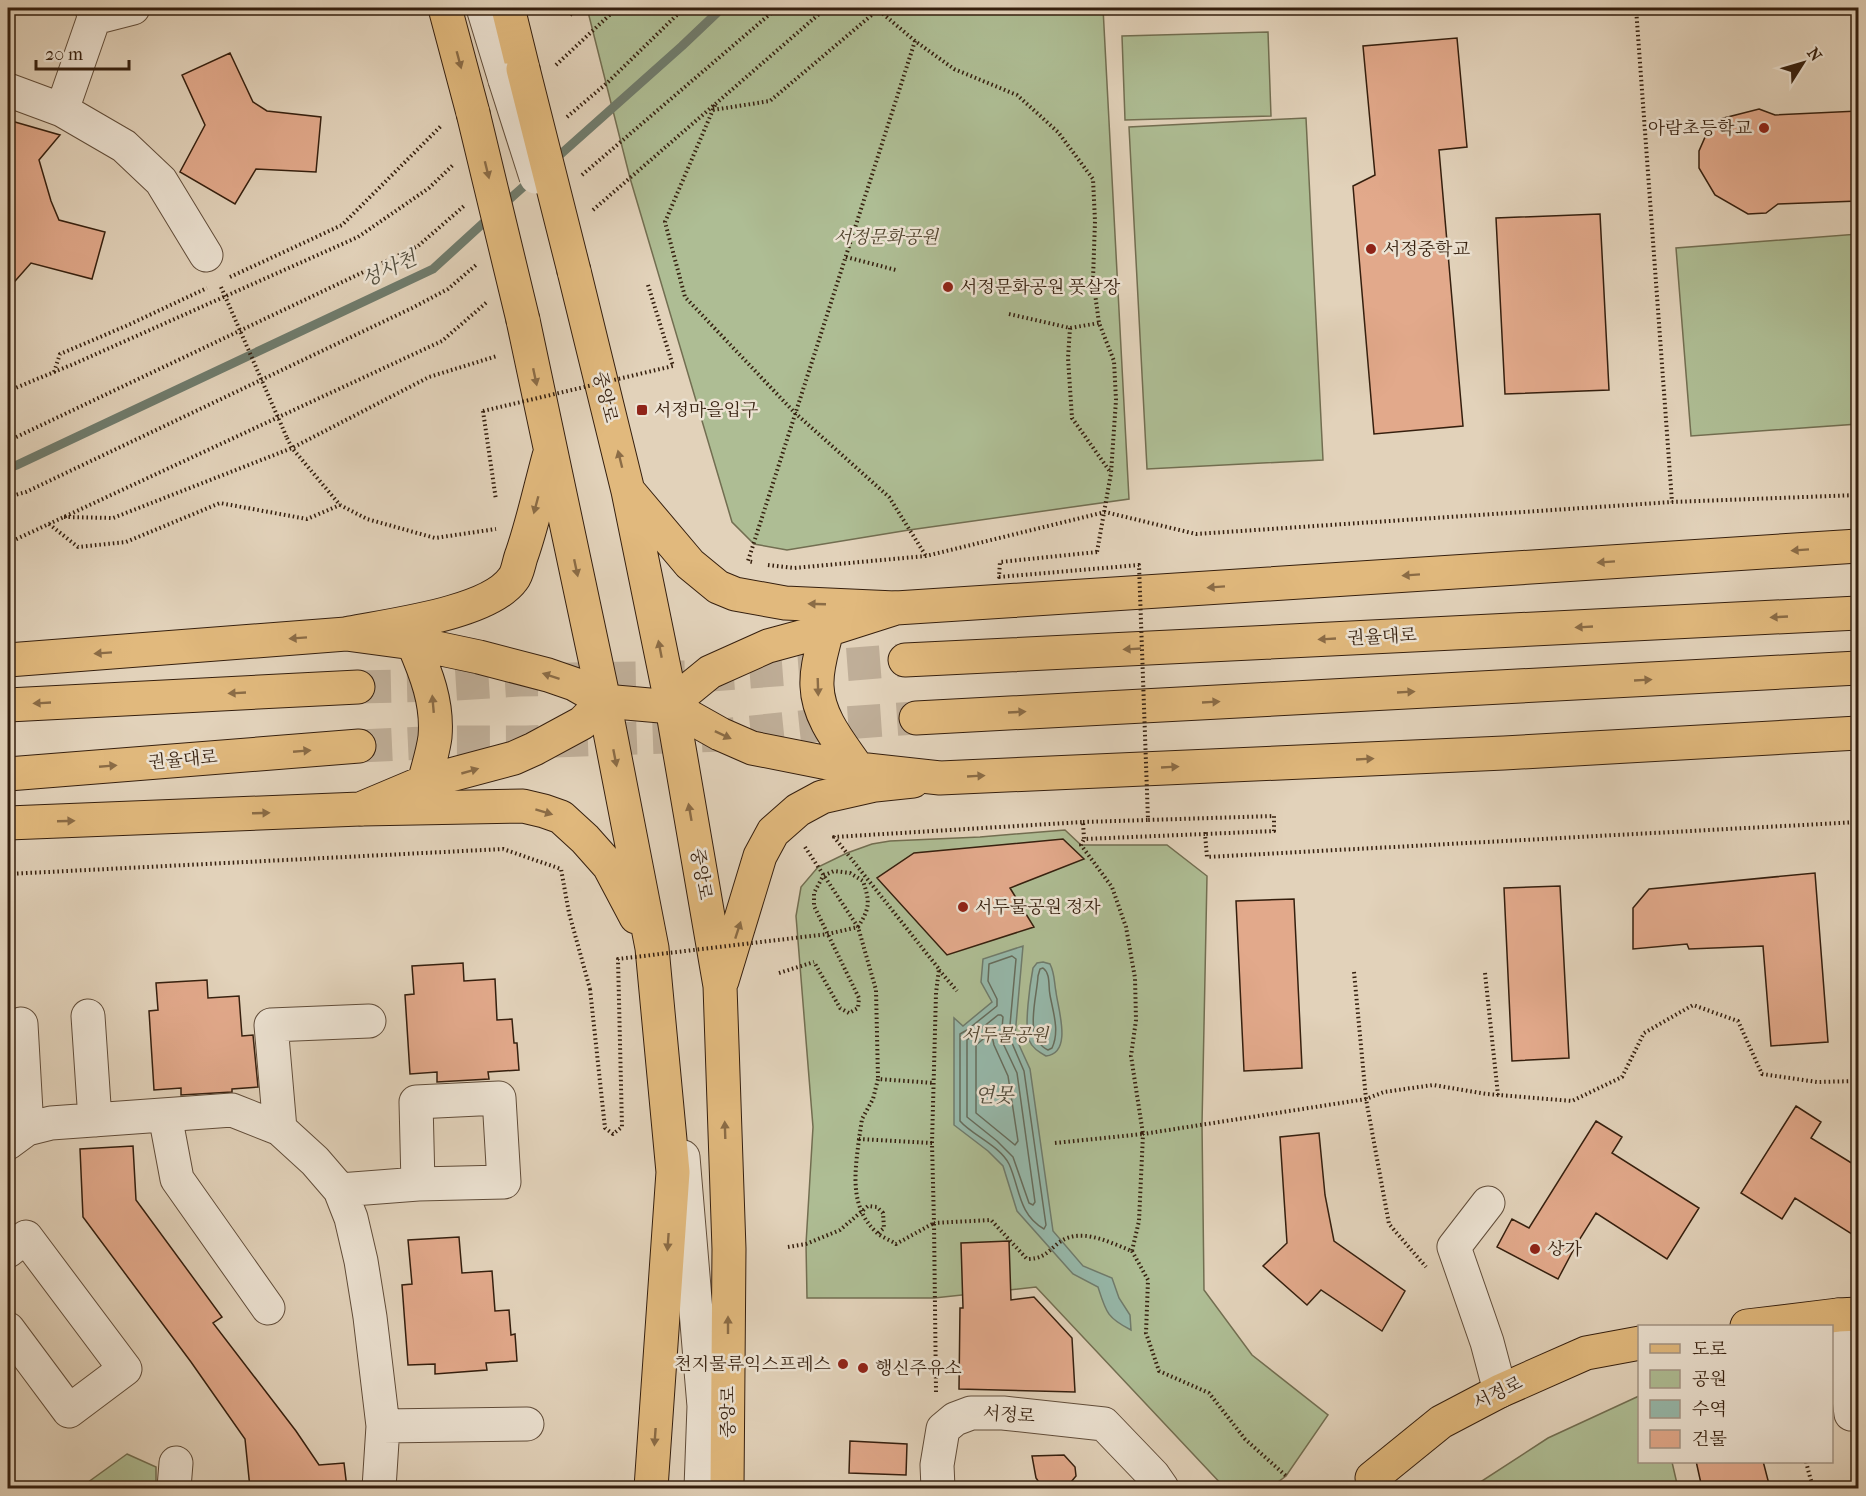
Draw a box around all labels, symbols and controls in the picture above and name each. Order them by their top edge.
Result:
scale bar [36,33,129,71]
north arrow [1773,33,1833,93]
text: 20 m [45,44,83,65]
text: N [1803,44,1826,66]
one-way arrow [455,51,464,69]
place label: 아람초등학교 [1648,118,1753,139]
marker: 아람초등학교 [1757,121,1771,135]
one-way arrow [482,161,492,179]
park label: 서정문화공원 [834,227,940,248]
place label: 서정중학교 [1383,239,1471,260]
marker: 서정중학교 [1364,242,1378,256]
water label: 성사천 [358,246,422,292]
place label: 서정문화공원 풋살장 [960,277,1121,298]
marker: 서정문화공원 풋살장 [941,280,955,294]
one-way arrow [531,368,541,386]
street label: 중앙로 [589,369,621,425]
place label: 서정마을입구 [654,400,758,421]
marker: 서정마을입구 [635,403,649,417]
one-way arrow [615,449,625,468]
one-way arrow [531,497,540,515]
one-way arrow [1791,545,1810,555]
one-way arrow [1596,558,1615,567]
one-way arrow [571,559,581,577]
one-way arrow [1401,570,1420,579]
one-way arrow [1207,583,1226,592]
one-way arrow [808,599,827,608]
one-way arrow [1770,613,1789,622]
one-way arrow [1575,622,1594,631]
street label: 권율대로 [1347,625,1417,649]
one-way arrow [288,633,307,642]
one-way arrow [1317,635,1336,644]
one-way arrow [655,640,664,659]
one-way arrow [1122,644,1141,653]
one-way arrow [94,648,113,657]
one-way arrow [542,671,560,681]
one-way arrow [1633,675,1652,684]
one-way arrow [814,678,823,697]
one-way arrow [1397,687,1416,697]
one-way arrow [227,689,246,698]
one-way arrow [428,694,438,713]
one-way arrow [1202,698,1221,707]
one-way arrow [33,699,52,708]
one-way arrow [1007,708,1026,717]
one-way arrow [714,730,732,740]
one-way arrow [293,746,312,756]
street label: 권율대로 [147,747,219,773]
one-way arrow [611,749,620,768]
one-way arrow [1356,754,1375,763]
one-way arrow [98,761,117,771]
one-way arrow [1161,763,1180,772]
one-way arrow [461,766,479,775]
one-way arrow [966,772,985,781]
one-way arrow [685,802,694,821]
one-way arrow [251,808,270,817]
one-way arrow [535,808,553,817]
one-way arrow [56,816,75,825]
street label: 중앙로 [686,846,716,902]
place label: 서두물공원 정자 [975,897,1101,918]
marker: 서두물공원 정자 [956,900,970,914]
one-way arrow [734,921,743,939]
park label: 서두물공원 [962,1025,1050,1046]
water label: 연못 [975,1084,1015,1107]
one-way arrow [720,1121,730,1140]
one-way arrow [663,1233,673,1252]
place label: 상가 [1547,1239,1582,1260]
marker: 상가 [1528,1242,1542,1256]
one-way arrow [724,1316,733,1335]
legend [1638,1325,1833,1463]
text: 도로 [1692,1339,1727,1360]
place label: 천지물류익스프레스 [675,1354,832,1375]
marker: 천지물류익스프레스 [836,1357,850,1371]
place label: 행신주유소 [875,1358,962,1379]
marker: 행신주유소 [856,1361,870,1375]
text: 공원 [1692,1369,1727,1390]
street label: 서정로 [1470,1372,1526,1414]
street label: 중앙로 [718,1386,739,1438]
text: 수역 [1692,1399,1727,1420]
street label: 서정로 [982,1403,1036,1427]
one-way arrow [650,1427,660,1446]
text: 건물 [1692,1429,1727,1450]

